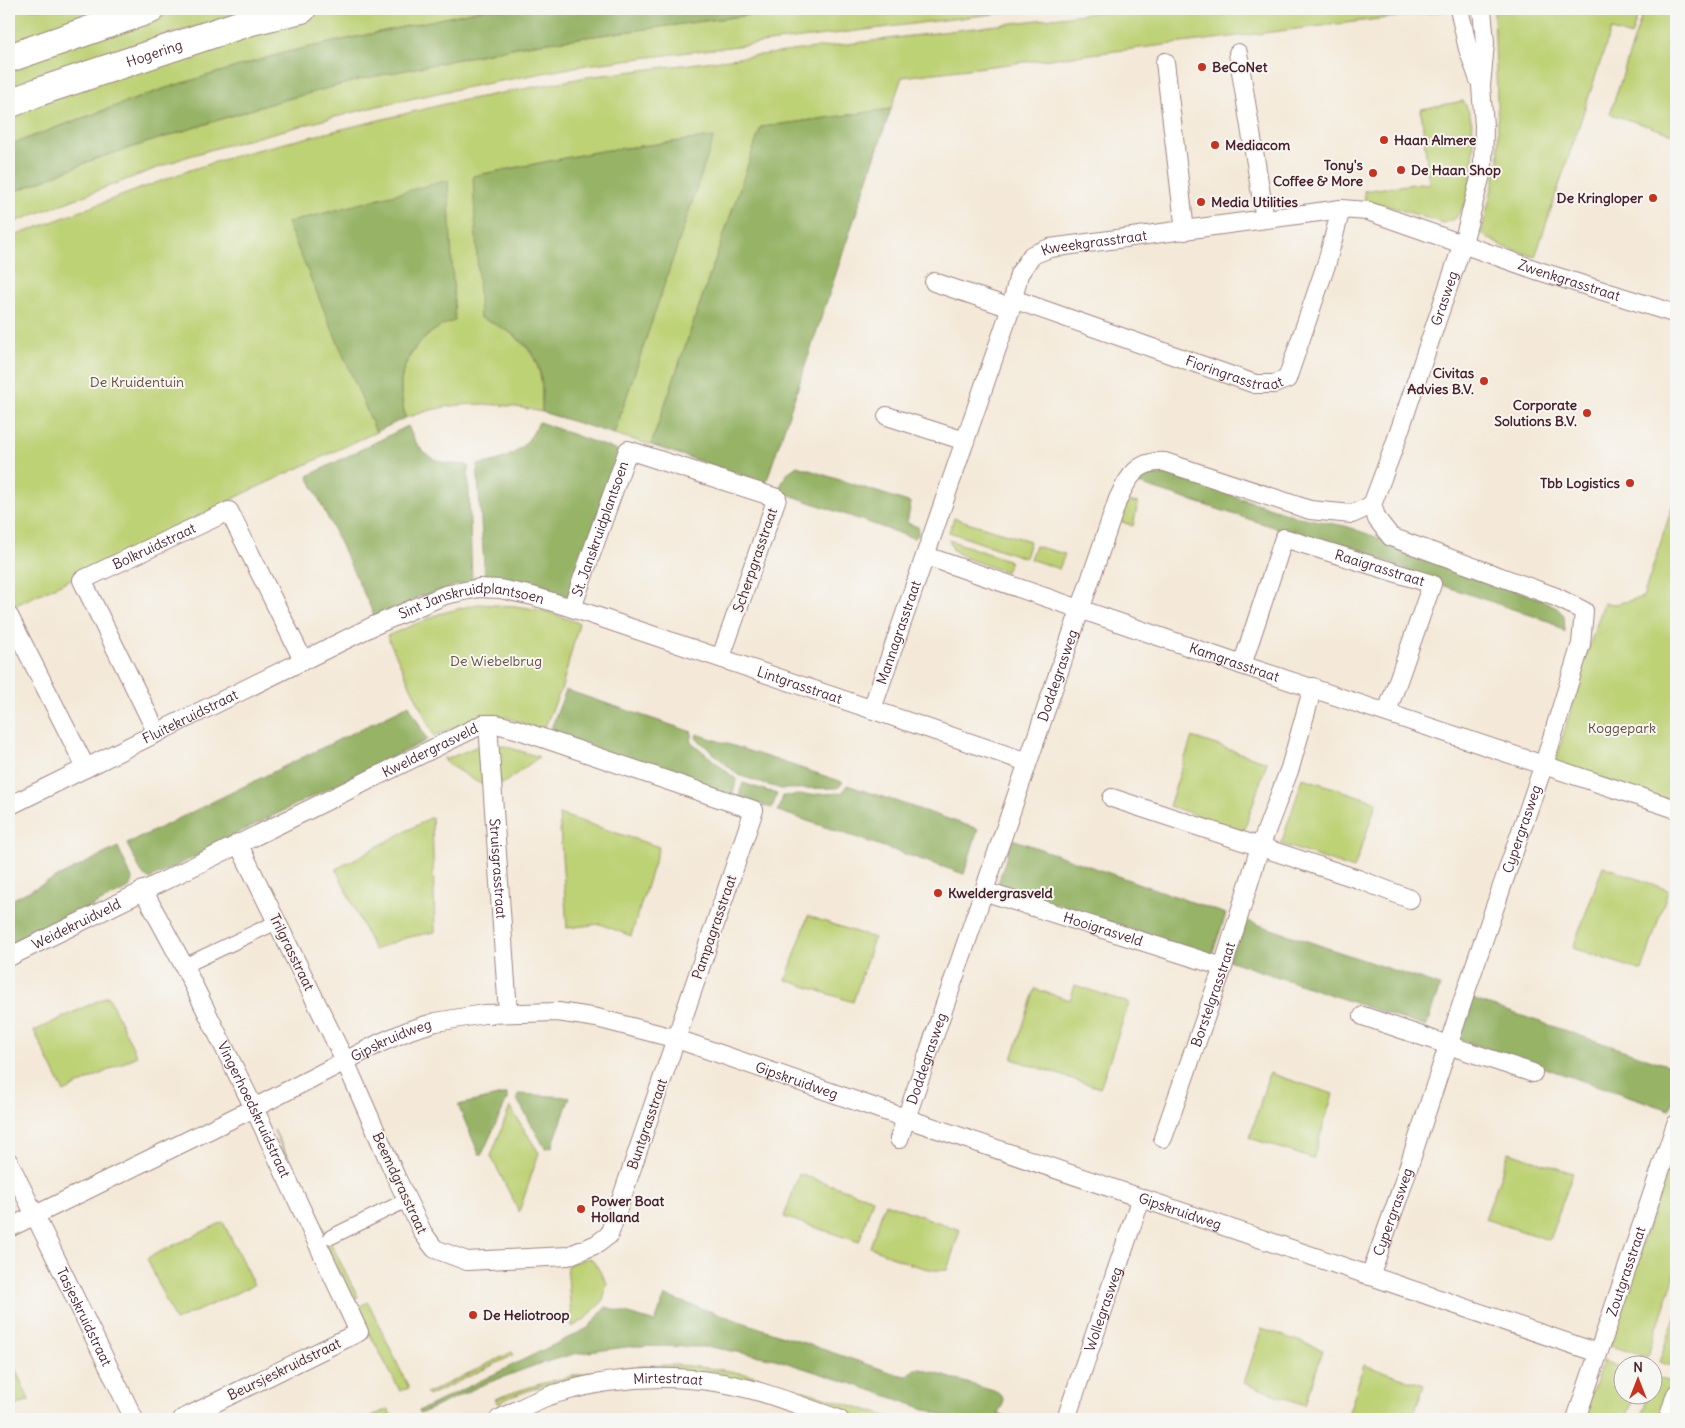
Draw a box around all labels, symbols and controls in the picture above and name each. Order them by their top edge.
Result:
street label: Hogering [124,36,185,71]
place label: BeCoNet [1212,58,1268,76]
marker: BeCoNet [1196,61,1208,73]
place label: Haan Almere [1394,131,1477,149]
marker: Haan Almere [1378,134,1390,146]
place label: Mediacom [1225,136,1291,154]
marker: Mediacom [1209,139,1221,151]
place label: Tony's Coffee & More [1273,156,1364,190]
place label: De Haan Shop [1411,161,1501,179]
marker: De Haan Shop [1395,164,1407,176]
marker: Tony's Coffee & More [1367,167,1379,179]
place label: De Kringloper [1557,189,1643,207]
marker: De Kringloper [1647,192,1659,204]
place label: Media Utilities [1211,193,1299,211]
marker: Media Utilities [1195,196,1207,208]
street label: Kweekgrasstraat [1038,226,1148,260]
street label: Zwenkgrasstraat [1516,255,1623,305]
street label: Grasweg [1427,269,1462,328]
street label: Fioringrasstraat [1183,351,1286,394]
place label: Civitas Advies B.V. [1407,364,1475,398]
park label: De Kruidentuin [90,373,184,391]
marker: Civitas Advies B.V. [1478,375,1490,387]
place label: Corporate Solutions B.V. [1494,396,1577,430]
marker: Corporate Solutions B.V. [1581,407,1593,419]
street label: St. Janskruidplantsoen [568,459,632,599]
place label: Tbb Logistics [1540,474,1621,492]
marker: Tbb Logistics [1624,477,1636,489]
street label: Scherpgrasstraat [729,505,781,615]
street label: Bolkruidstraat [110,519,199,573]
street label: Raaigrasstraat [1333,545,1427,590]
street label: Mannagrasstraat [872,578,925,687]
street label: Sint Janskruidplantsoen [396,579,547,623]
street label: Doddegrasweg [1034,627,1082,724]
street label: Kamgrasstraat [1187,638,1282,686]
park label: De Wiebelbrug [450,652,542,670]
street label: Lintgrasstraat [755,662,845,708]
street label: Fluitekruidstraat [139,685,241,748]
street label: Kweldergrasveld [379,719,481,781]
park label: Koggepark [1588,719,1656,737]
street label: Cypergrasweg [1498,783,1545,876]
street label: Struisgrasstraat [486,818,511,920]
street label: Pampagrasstraat [688,872,740,982]
place label: Kweldergrasveld [948,884,1053,902]
marker: Kweldergrasveld [932,887,944,899]
street label: Weidekruidveld [29,894,124,953]
street label: Hooigrasveld [1061,908,1145,950]
street label: Trilgrasstraat [266,911,318,994]
street label: Borstelgrasstraat [1187,940,1239,1049]
street label: Doddegrasweg [902,1010,951,1107]
street label: Gipskruidweg [348,1015,434,1066]
street label: Vingerhoedskruidstraat [214,1038,294,1181]
street label: Gipskruidweg [753,1058,840,1103]
street label: Buntgrasstraat [623,1076,671,1172]
street label: Beemdgrasstraat [369,1129,431,1237]
street label: Cypergrasweg [1369,1166,1417,1258]
street label: Gipskruidweg [1136,1189,1224,1234]
place label: Power Boat Holland [591,1192,665,1226]
marker: Power Boat Holland [575,1203,587,1215]
street label: Zoutgrasstraat [1603,1224,1650,1318]
street label: Tasjeskruidstraat [53,1264,116,1369]
street label: Wollegrasweg [1081,1265,1126,1354]
place label: De Heliotroop [483,1306,569,1324]
marker: De Heliotroop [467,1309,479,1321]
street label: Beursjeskruidstraat [224,1334,344,1404]
north arrow [1612,1356,1662,1406]
text: N [1633,1358,1643,1376]
street label: Mirtestraat [633,1369,704,1389]

